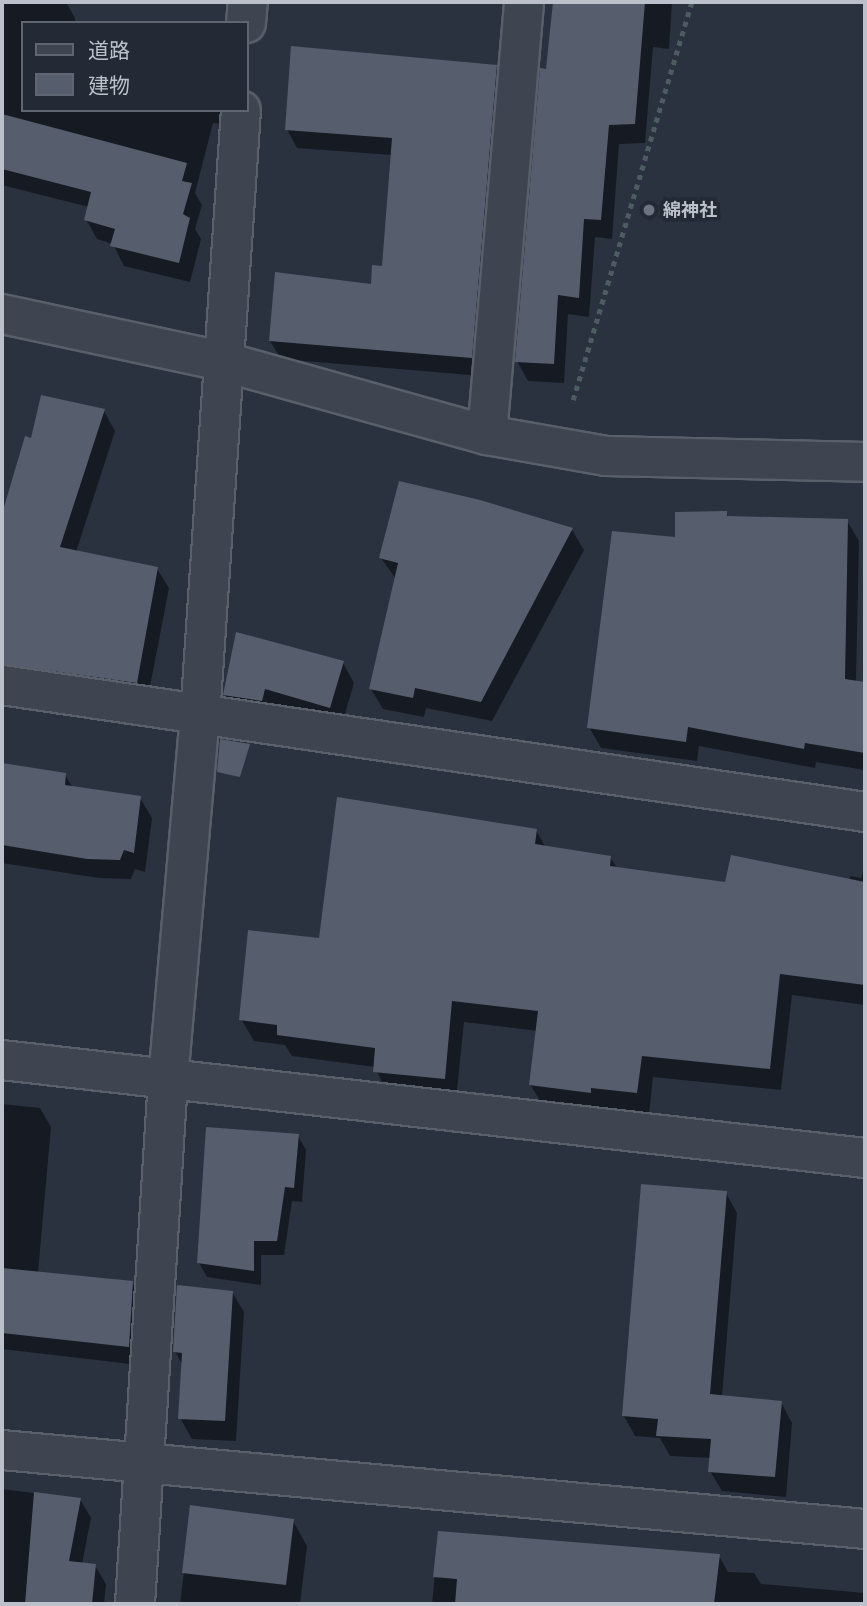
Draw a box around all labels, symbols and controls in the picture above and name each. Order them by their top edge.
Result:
legend [21,21,248,112]
text: 道路 [88,36,130,65]
text: 建物 [88,71,130,100]
place label: 綿神社 [663,199,717,221]
marker: 綿神社 [641,202,657,218]

